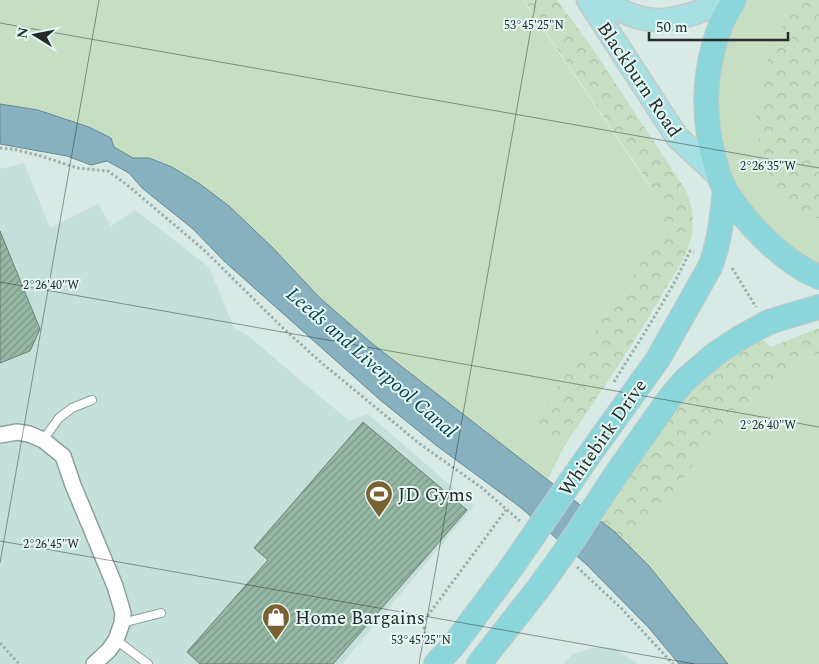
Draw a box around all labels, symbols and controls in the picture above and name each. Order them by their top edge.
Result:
north arrow [10,10,60,60]
scale bar [649,10,788,42]
text: 53°45'25"N [504,16,564,35]
street label: Blackburn Road [589,16,688,143]
text: 50 m [656,16,688,39]
text: N [11,25,34,40]
text: 2°26'35"W [740,157,796,176]
text: 2°26'40"W [23,276,79,295]
water label: Leeds and Liverpool Canal [279,280,463,446]
street label: Whitebirk Drive [552,373,655,502]
text: 2°26'40"W [740,416,796,435]
sports icon: JD Gyms [364,479,394,518]
place label: JD Gyms [398,481,473,510]
text: 2°26'45"W [23,535,79,554]
shop icon: Home Bargains [261,602,291,641]
place label: Home Bargains [295,604,425,633]
text: 53°45'25"N [391,631,451,650]

